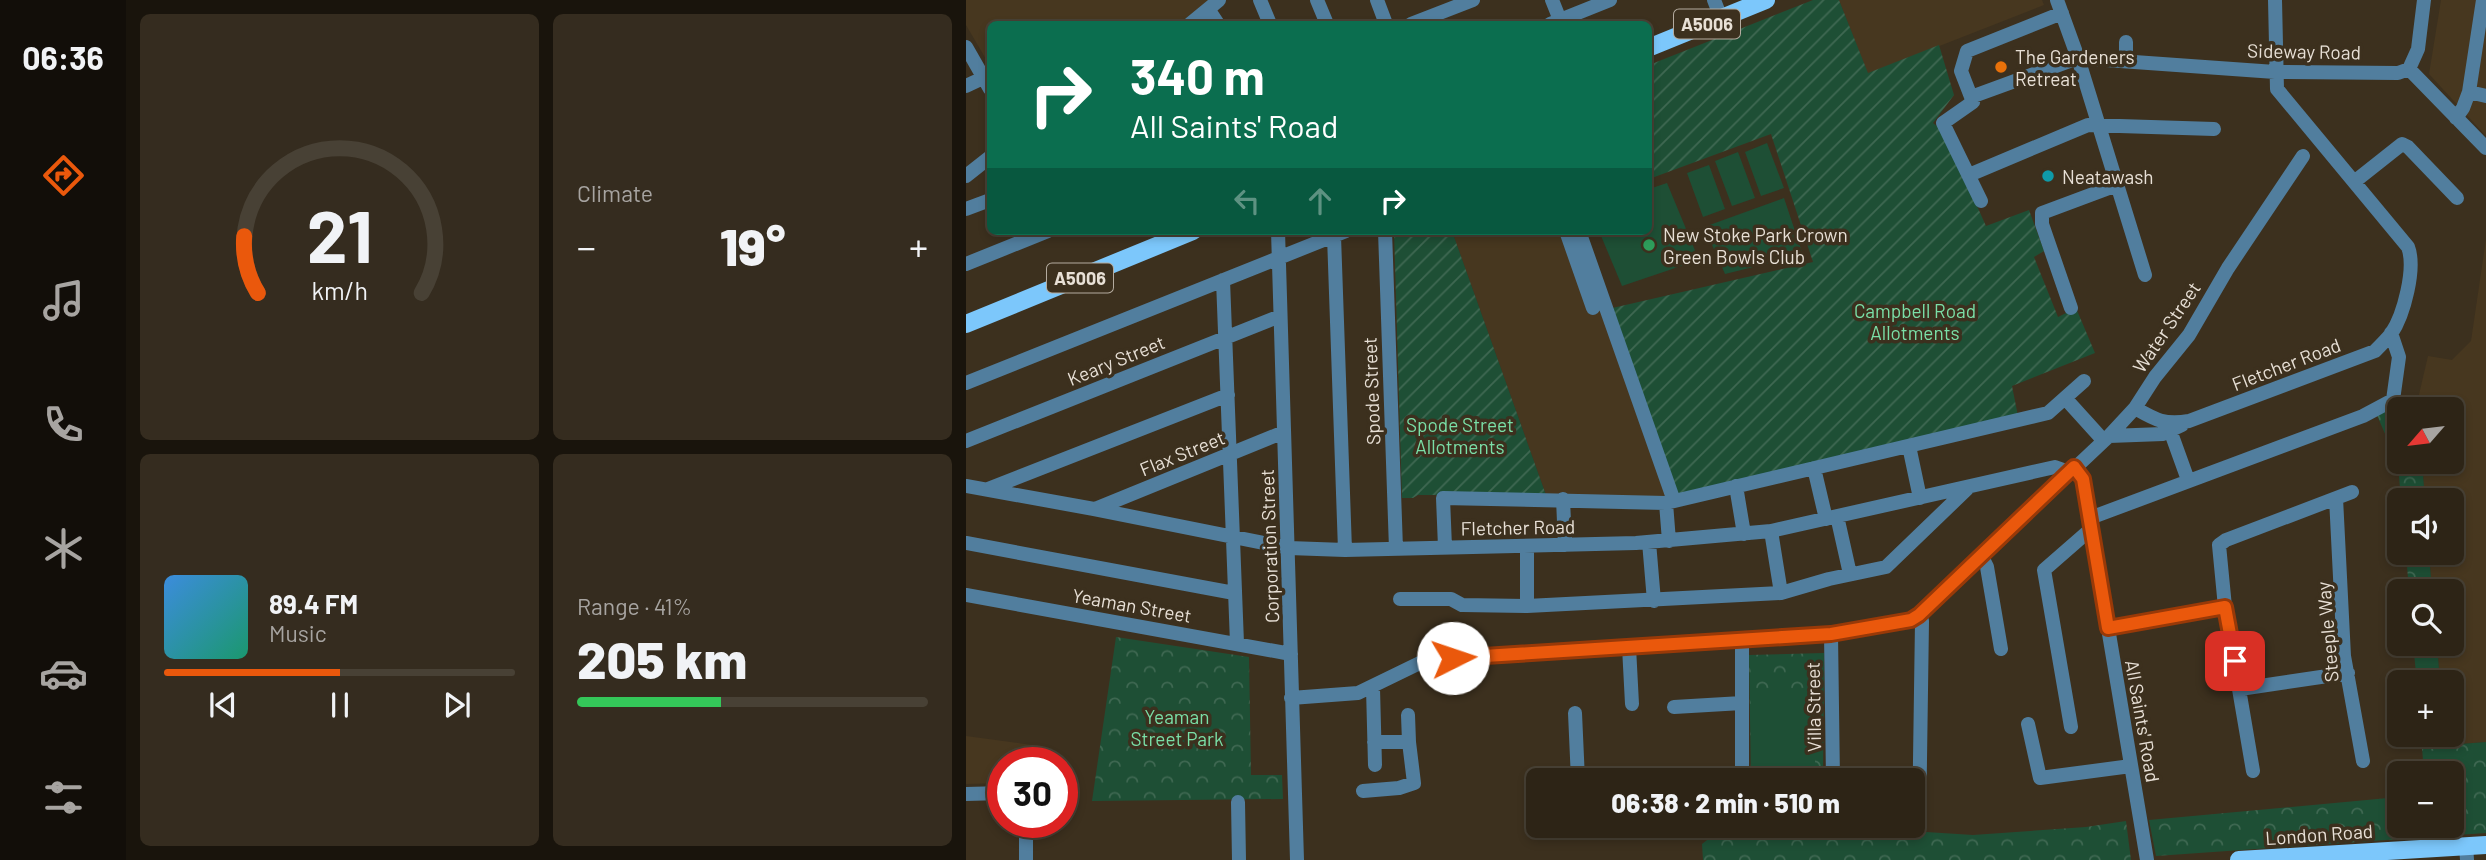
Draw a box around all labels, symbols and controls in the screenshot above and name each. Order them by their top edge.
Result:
road number: A5006 [1674,9,1740,38]
text: 06:36 [22,38,104,76]
street label: Sideway Road [2247,39,2361,63]
place label: The Gardeners Retreat [2015,45,2135,90]
text: 340 m [1130,46,1265,105]
icon: right [1015,49,1106,140]
marker: The Gardeners Retreat [1993,59,2009,75]
text: All Saints' Road [1130,106,1338,144]
icon: directions [39,151,88,200]
place label: Neatawash [2062,165,2154,188]
marker: Neatawash [2040,168,2056,184]
text: Climate [577,179,653,207]
icon: left [1228,182,1266,220]
icon: ahead [1301,182,1339,220]
icon: right [1374,182,1412,220]
text: 21 [306,190,373,278]
text: 19° [720,214,785,276]
text: − [577,223,596,269]
text: + [909,223,928,269]
place label: New Stoke Park Crown Green Bowls Club [1663,223,1848,268]
marker: New Stoke Park Crown Green Bowls Club [1641,237,1657,253]
road number: A5006 [1047,264,1113,292]
text: km/h [311,275,368,305]
icon: music [39,276,88,325]
street label: Water Street [2127,277,2205,377]
park label: Campbell Road Allotments [1854,299,1976,344]
street label: Keary Street [1064,330,1168,390]
street label: Fletcher Road [2228,333,2344,395]
street label: Spode Street [1358,337,1384,445]
north arrow [2387,397,2464,474]
map controls [2387,397,2464,838]
icon: phone [39,400,88,449]
park label: Spode Street Allotments [1406,413,1514,458]
street label: Flax Street [1136,426,1228,480]
street label: Corporation Street [1255,469,1283,623]
button: sound [2387,488,2464,565]
street label: Fletcher Road [1460,515,1576,539]
icon: climate [39,524,88,573]
button: search [2387,579,2464,656]
street label: Steeple Way [2311,581,2343,683]
street label: Yeaman Street [1071,583,1193,627]
text: 89.4 FM [269,588,358,619]
text: Range · 41% [577,592,692,620]
text: Music [269,619,327,647]
position arrow [1416,621,1490,695]
text: 205 km [577,627,747,689]
pin [2205,631,2265,691]
icon: arrive [2216,642,2254,680]
icon: car [39,649,88,698]
street label: All Saints' Road [2121,658,2165,784]
street label: Villa Street [1801,662,1825,752]
button: + [2387,670,2464,747]
icon: previous [204,686,242,724]
icon: pause [321,686,359,724]
icon: next [438,686,476,724]
park label: Yeaman Street Park [1130,705,1224,750]
speed limit sign: 30 [987,747,1078,838]
button: − [2387,761,2464,838]
icon: filters [39,773,88,822]
text: 06:38 · 2 min · 510 m [1611,787,1840,818]
street label: London Road [2264,819,2374,849]

